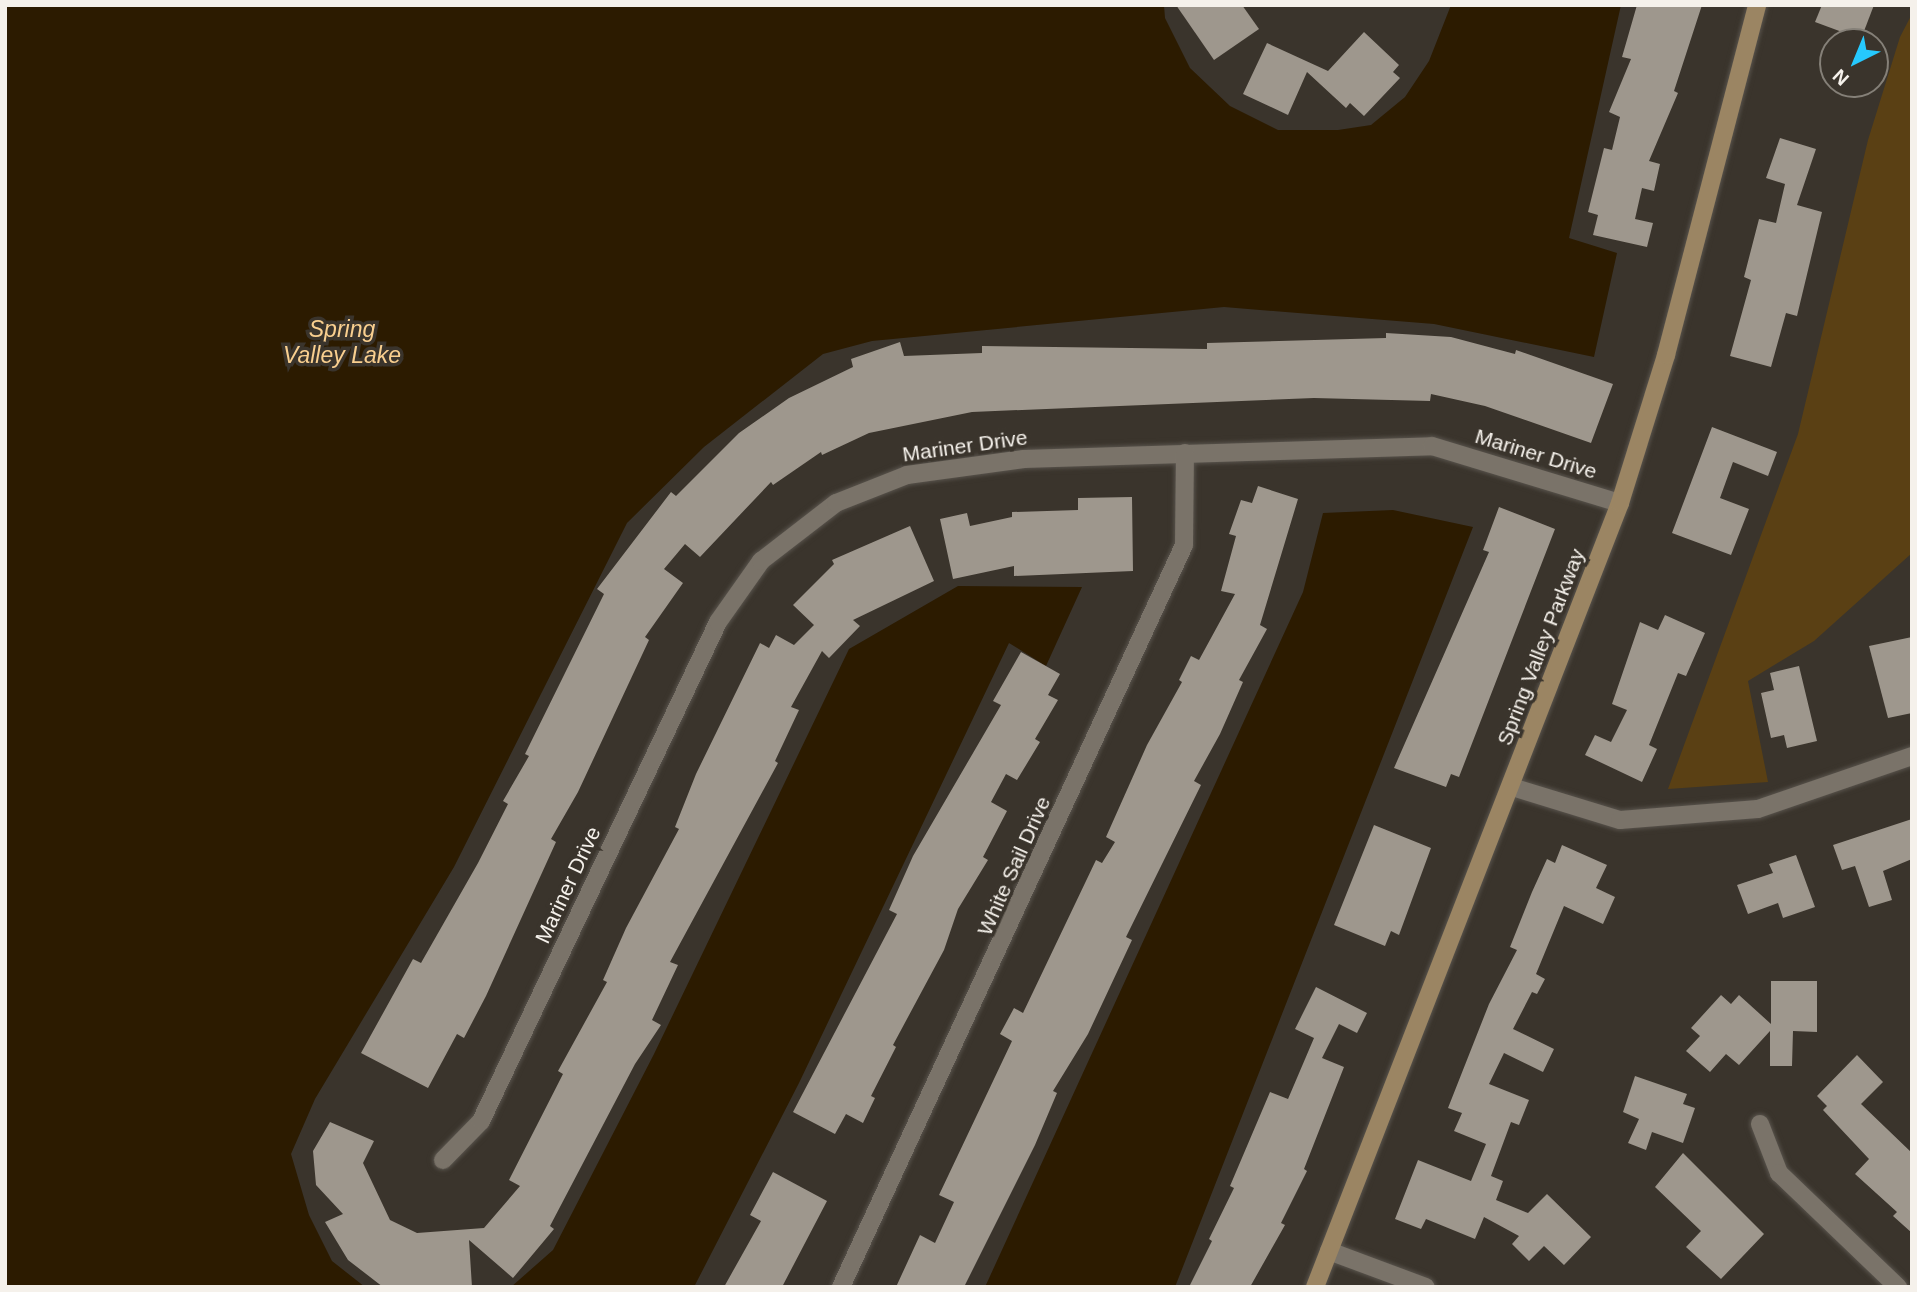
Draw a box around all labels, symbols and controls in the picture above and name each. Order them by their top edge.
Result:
north arrow [1819,28,1889,98]
text: N [1829,65,1853,90]
water label: Spring Valley Lake [283,315,401,369]
street label: Mariner Drive [1472,424,1600,484]
street label: Mariner Drive [901,425,1029,467]
street label: Spring Valley Parkway [1492,545,1590,749]
street label: White Sail Drive [972,793,1056,939]
street label: Mariner Drive [530,823,606,947]

